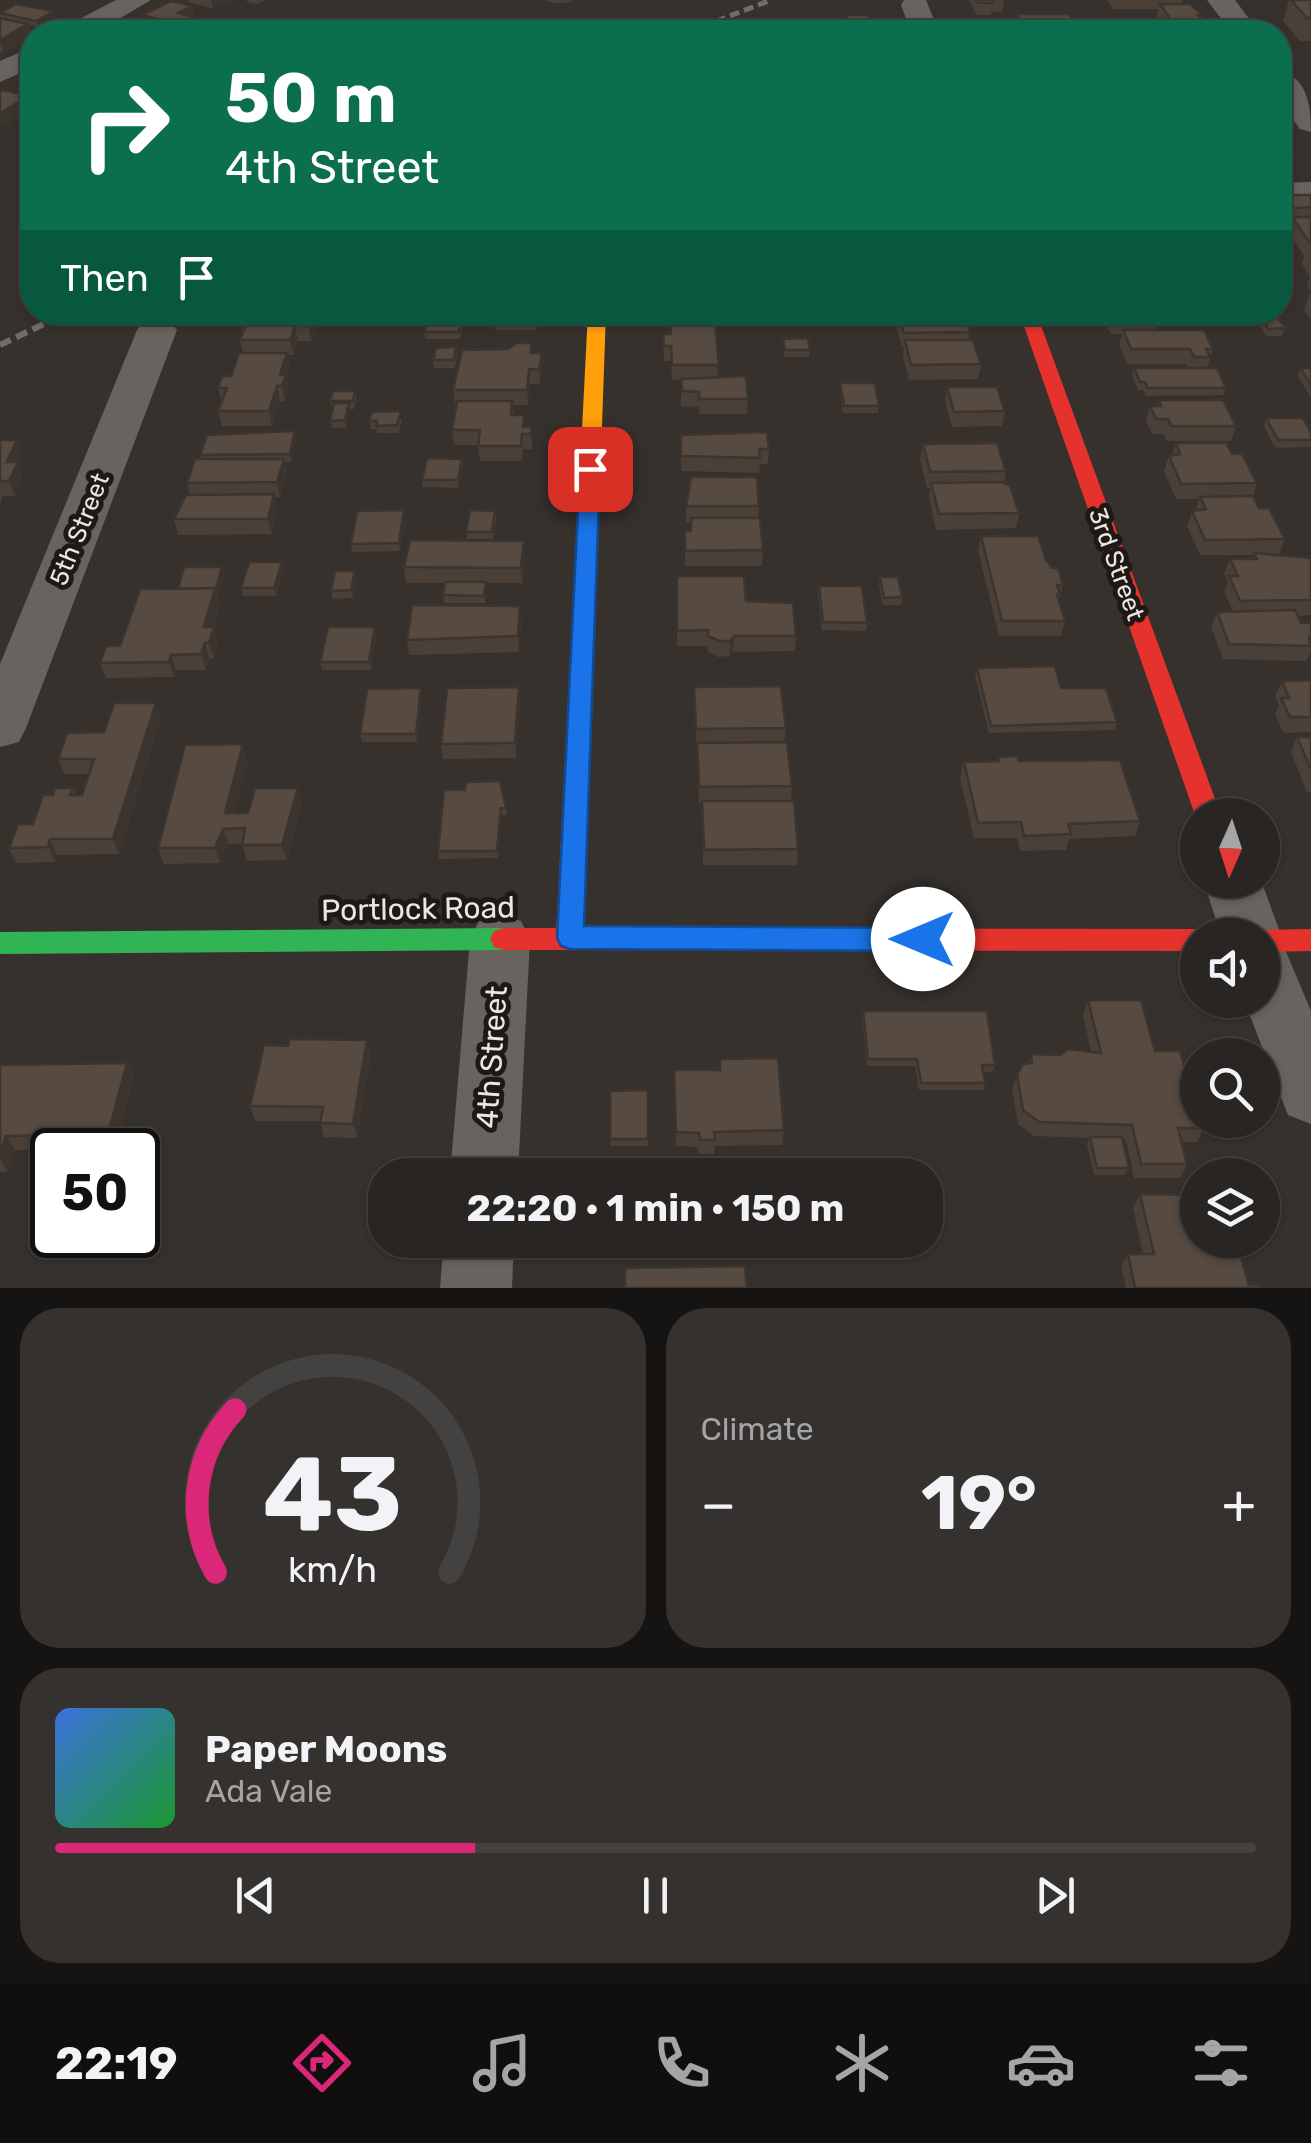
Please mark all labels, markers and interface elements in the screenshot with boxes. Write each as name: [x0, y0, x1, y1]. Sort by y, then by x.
text: 50 m: [225, 57, 397, 140]
icon: right: [60, 60, 190, 190]
text: 4th Street: [225, 141, 439, 194]
icon: arrive: [169, 250, 224, 305]
text: Then: [60, 255, 149, 301]
pin: [548, 427, 633, 512]
icon: arrive: [563, 442, 618, 497]
street label: 5th Street: [44, 469, 115, 589]
street label: 3rd Street: [1083, 504, 1150, 625]
north arrow: [1180, 798, 1280, 898]
map controls: [1180, 798, 1280, 1258]
position arrow: [871, 887, 975, 991]
street label: Portlock Road: [321, 889, 515, 929]
button: sound: [1180, 918, 1280, 1018]
street label: 4th Street: [469, 984, 515, 1129]
button: search: [1180, 1038, 1280, 1138]
speed limit sign: 50: [30, 1128, 160, 1258]
button: layers: [1180, 1158, 1280, 1258]
text: 22:20 · 1 min · 150 m: [467, 1185, 844, 1231]
text: Climate: [701, 1410, 814, 1448]
text: 43: [263, 1433, 403, 1556]
text: 19°: [921, 1459, 1037, 1548]
text: −: [701, 1472, 736, 1537]
text: +: [1222, 1472, 1256, 1537]
text: km/h: [288, 1549, 377, 1591]
text: Paper Moons: [205, 1726, 447, 1772]
text: Ada Vale: [205, 1772, 332, 1810]
icon: previous: [228, 1868, 283, 1923]
icon: pause: [628, 1868, 683, 1923]
icon: next: [1028, 1868, 1083, 1923]
icon: directions: [287, 2028, 357, 2098]
icon: music: [467, 2028, 537, 2098]
icon: phone: [647, 2028, 717, 2098]
icon: climate: [827, 2028, 897, 2098]
icon: car: [1006, 2028, 1076, 2098]
icon: filters: [1186, 2028, 1256, 2098]
text: 22:19: [55, 2037, 178, 2090]

